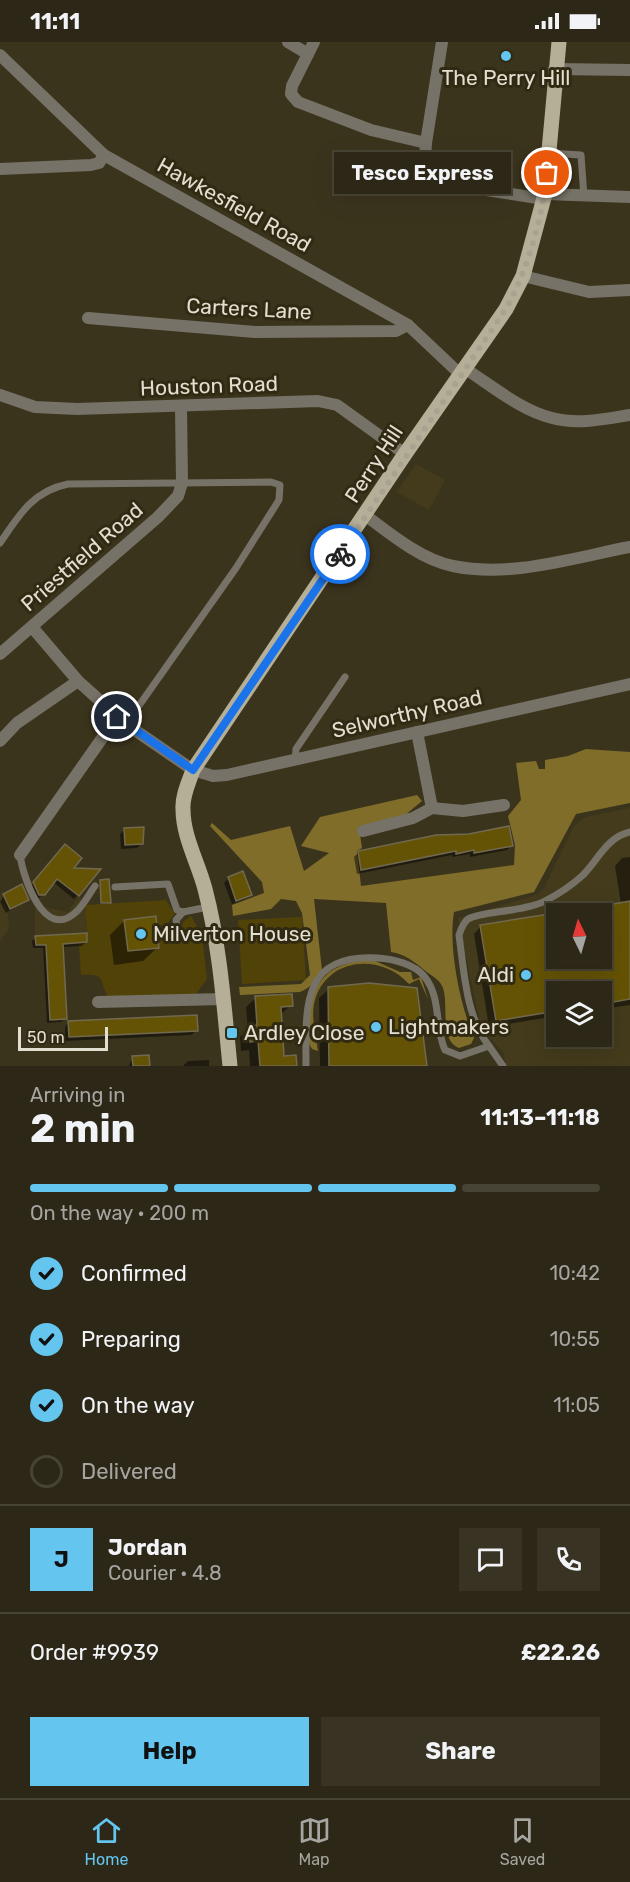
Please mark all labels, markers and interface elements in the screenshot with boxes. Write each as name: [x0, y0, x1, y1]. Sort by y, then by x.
text: 11:11: [30, 8, 80, 35]
marker: The Perry Hill: [499, 49, 513, 63]
place label: The Perry Hill: [442, 65, 570, 90]
pin: [521, 147, 572, 198]
street label: Hawkesfield Road: [153, 152, 316, 257]
callout: Tesco Express: [334, 152, 511, 194]
icon: bag: [530, 156, 563, 189]
text: Tesco Express: [351, 161, 494, 185]
street label: Carters Lane: [186, 293, 312, 324]
street label: Houston Road: [139, 371, 279, 400]
street label: Perry Hill: [339, 420, 408, 507]
street label: Priestfield Road: [16, 497, 148, 616]
courier: [310, 524, 370, 584]
icon: bike: [324, 538, 357, 571]
street label: Selworthy Road: [329, 684, 484, 743]
pin: [91, 691, 142, 742]
icon: home: [100, 700, 133, 733]
north arrow: [546, 903, 612, 969]
map controls: [546, 903, 612, 1047]
place label: Milverton House: [153, 921, 311, 946]
marker: Milverton House: [134, 927, 148, 941]
place label: Aldi: [477, 962, 514, 987]
marker: Aldi: [519, 968, 533, 982]
button: layers: [546, 981, 612, 1047]
place label: Lightmakers: [388, 1014, 509, 1039]
place label: Ardley Close: [244, 1020, 365, 1045]
marker: Lightmakers: [369, 1020, 383, 1034]
scale bar: [18, 1024, 108, 1052]
marker: Ardley Close: [225, 1026, 239, 1040]
text: 50 m: [27, 1028, 65, 1047]
text: Arriving in: [30, 1083, 125, 1107]
text: 11:13–11:18: [480, 1104, 600, 1131]
text: 2 min: [30, 1106, 136, 1152]
text: On the way · 200 m: [30, 1201, 209, 1225]
icon: check: [30, 1257, 63, 1290]
text: Confirmed: [81, 1260, 187, 1287]
text: 10:42: [549, 1261, 600, 1285]
icon: check: [30, 1323, 63, 1356]
text: Preparing: [81, 1326, 181, 1353]
text: 10:55: [550, 1327, 600, 1351]
icon: check: [30, 1389, 63, 1422]
text: On the way: [81, 1392, 195, 1419]
text: 11:05: [553, 1393, 600, 1417]
text: Delivered: [81, 1458, 177, 1485]
button: chat: [459, 1528, 522, 1591]
button: phone: [537, 1528, 600, 1591]
text: Jordan: [108, 1534, 187, 1561]
text: J: [54, 1546, 69, 1573]
text: Courier · 4.8: [108, 1561, 222, 1585]
text: Order #9939: [30, 1639, 159, 1666]
text: £22.26: [521, 1639, 600, 1666]
button: Help: [30, 1717, 309, 1786]
button: Share: [321, 1717, 600, 1786]
tab: Home: [85, 1814, 128, 1869]
tab: Map: [298, 1814, 331, 1869]
tab: Saved: [500, 1814, 545, 1869]

